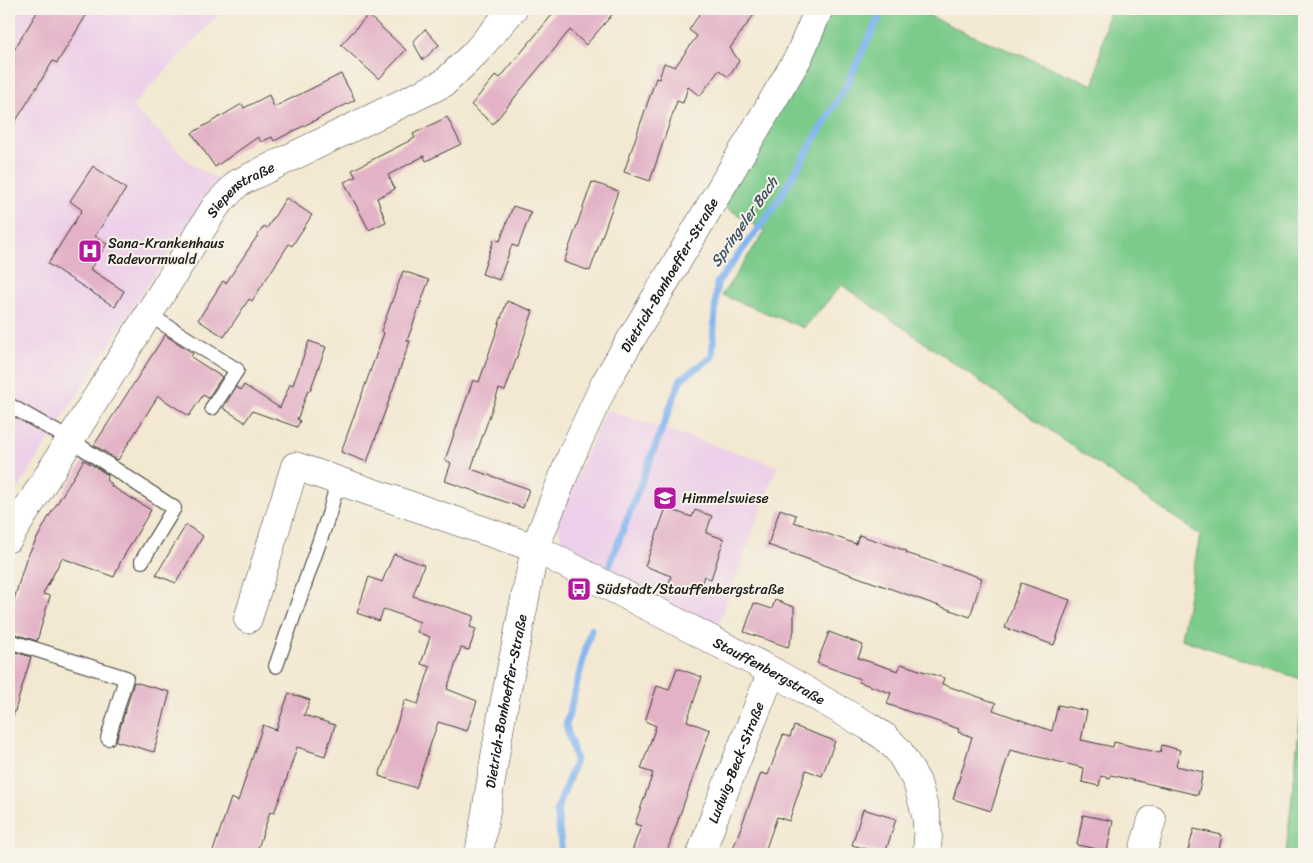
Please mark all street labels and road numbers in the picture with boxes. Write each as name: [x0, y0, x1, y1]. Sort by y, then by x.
street label: Siepenstraße: [199, 155, 279, 223]
street label: Dietrich-Bonhoeffer-Straße: [613, 192, 725, 357]
street label: Dietrich-Bonhoeffer-Straße: [477, 612, 534, 790]
street label: Stauffenbergstraße: [708, 630, 830, 712]
street label: Ludwig-Beck-Straße: [701, 698, 771, 827]

